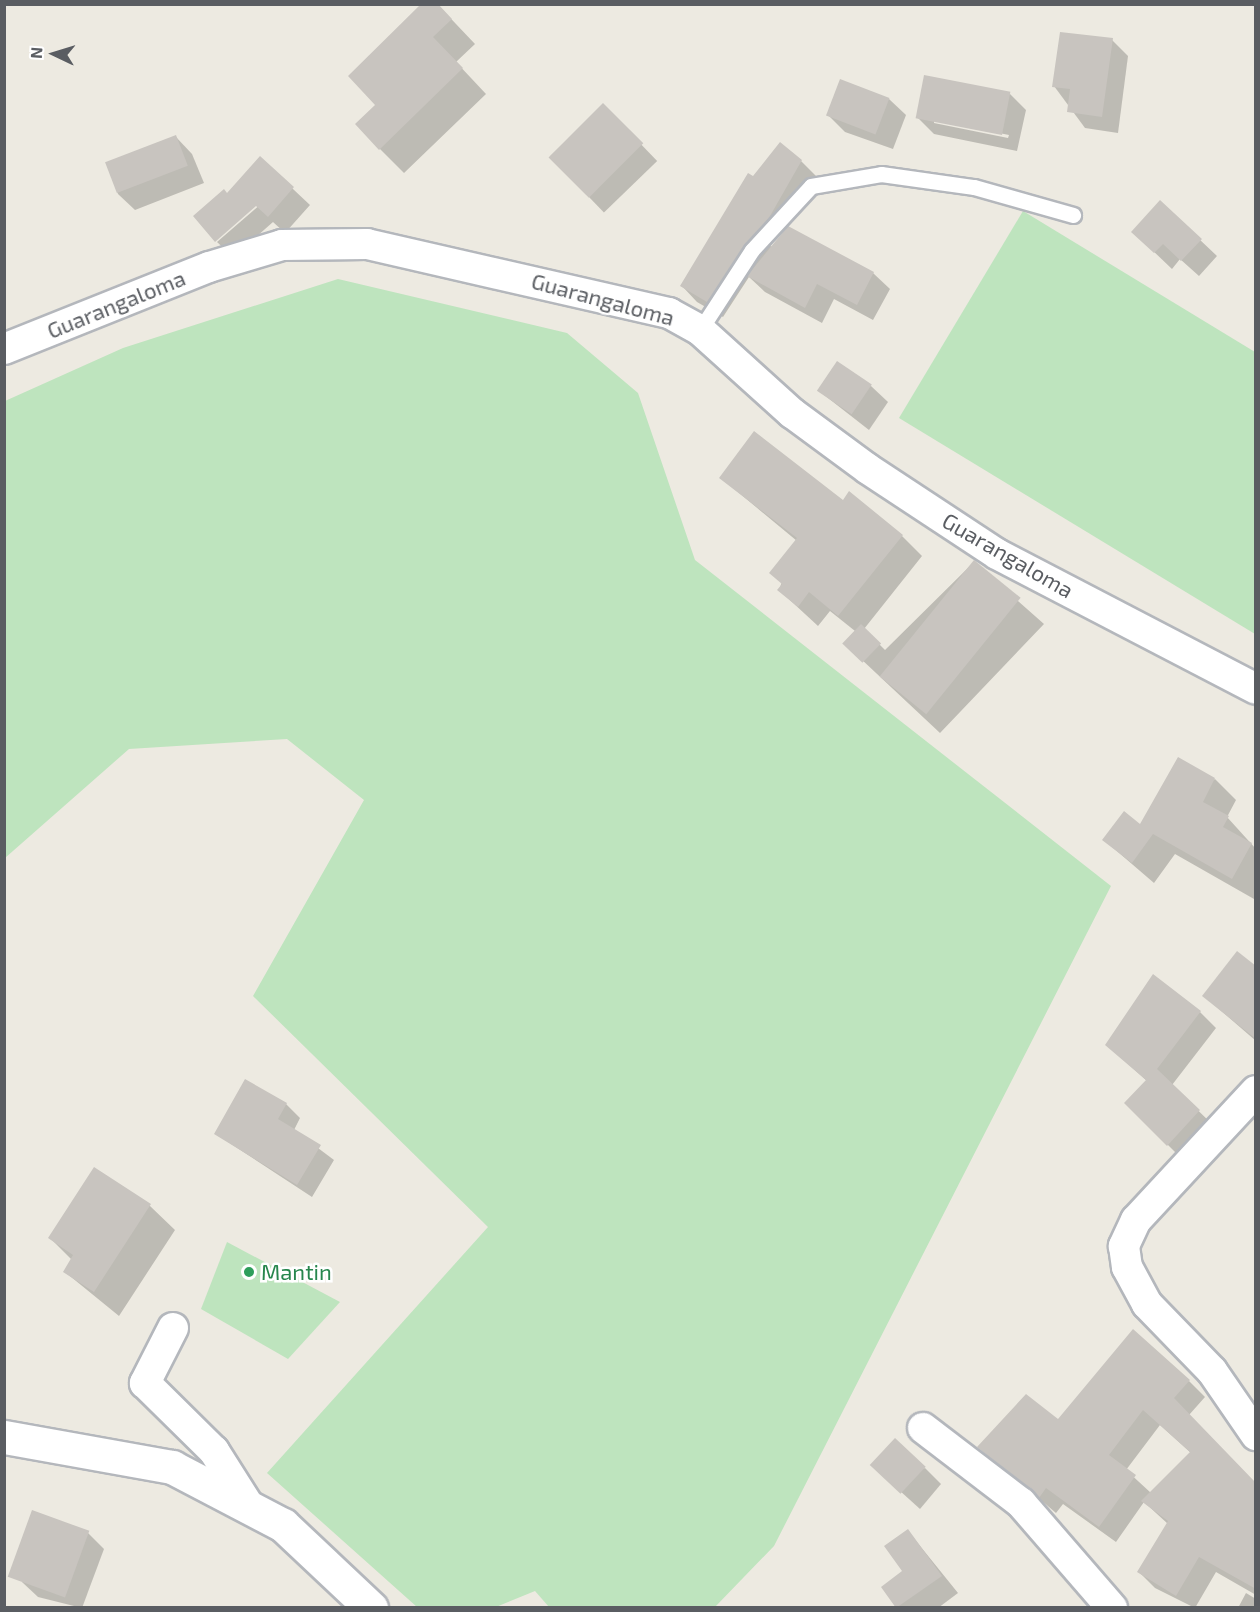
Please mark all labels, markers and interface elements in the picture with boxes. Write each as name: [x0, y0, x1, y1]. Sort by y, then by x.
north arrow: [24, 24, 84, 84]
text: N: [26, 46, 45, 59]
street label: Guarangaloma: [43, 264, 189, 344]
street label: Guarangaloma: [529, 267, 677, 331]
street label: Guarangaloma: [938, 507, 1078, 603]
place label: Mantin: [261, 1259, 332, 1285]
marker: Mantin: [242, 1265, 256, 1279]

